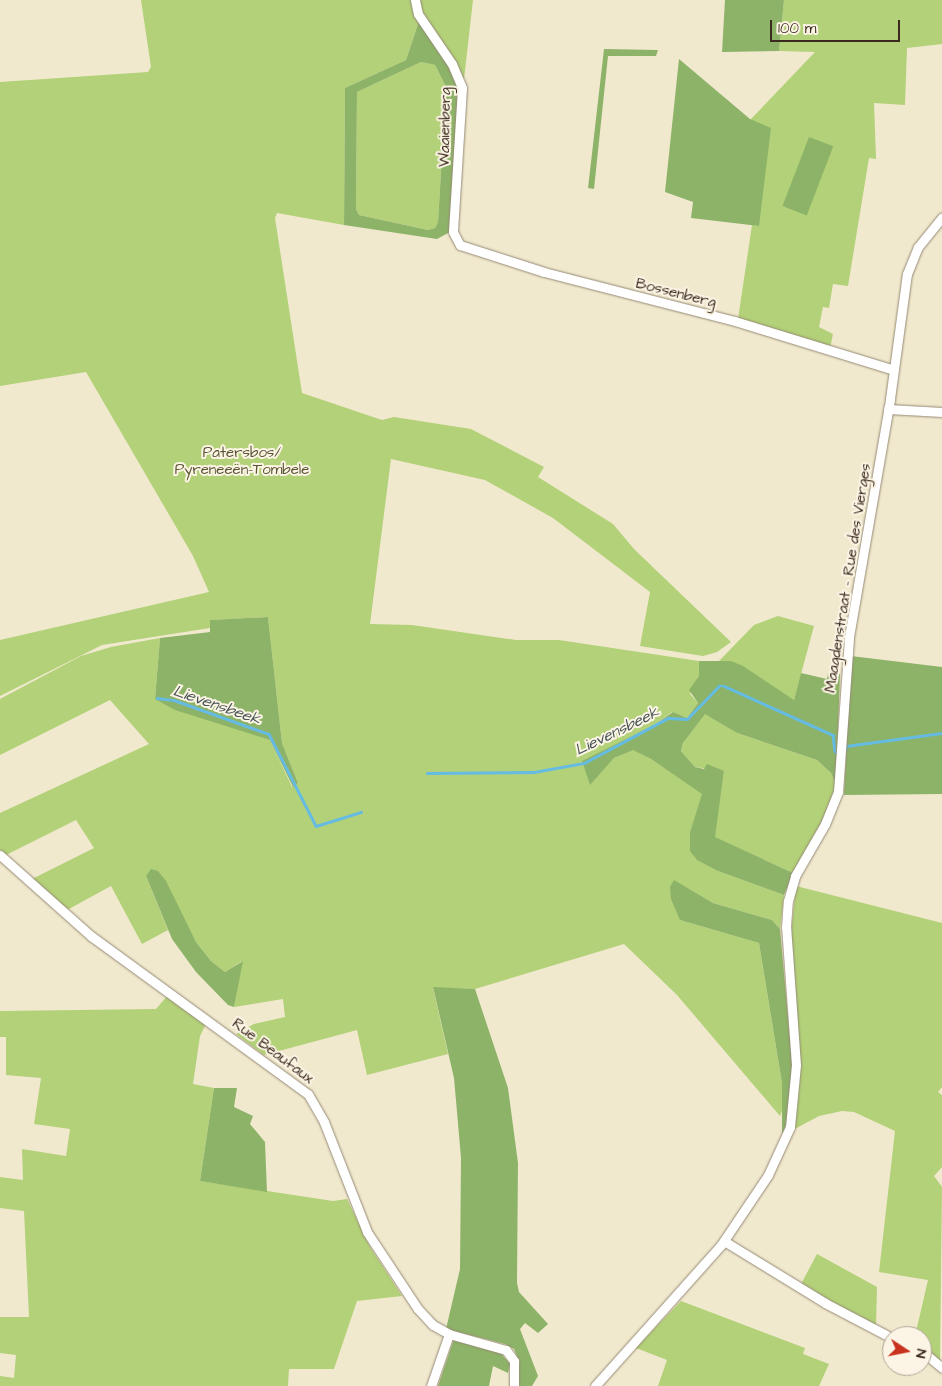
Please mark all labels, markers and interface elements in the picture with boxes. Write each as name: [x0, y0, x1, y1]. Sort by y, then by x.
scale bar: [772, 10, 902, 42]
text: 100 m: [778, 18, 817, 39]
street label: Waaienberg: [435, 87, 455, 167]
street label: Bossenberg: [634, 274, 718, 312]
park label: Patersbos/ Pyreneeën-Tombele: [175, 443, 309, 478]
street label: Maagdenstraat - Rue des Vierges: [821, 462, 875, 694]
water label: Lievensbeek: [171, 681, 263, 729]
water label: Lievensbeek: [572, 702, 662, 760]
street label: Rue Beaufaux: [229, 1014, 317, 1088]
north arrow: [882, 1326, 932, 1376]
text: N: [910, 1347, 931, 1360]

